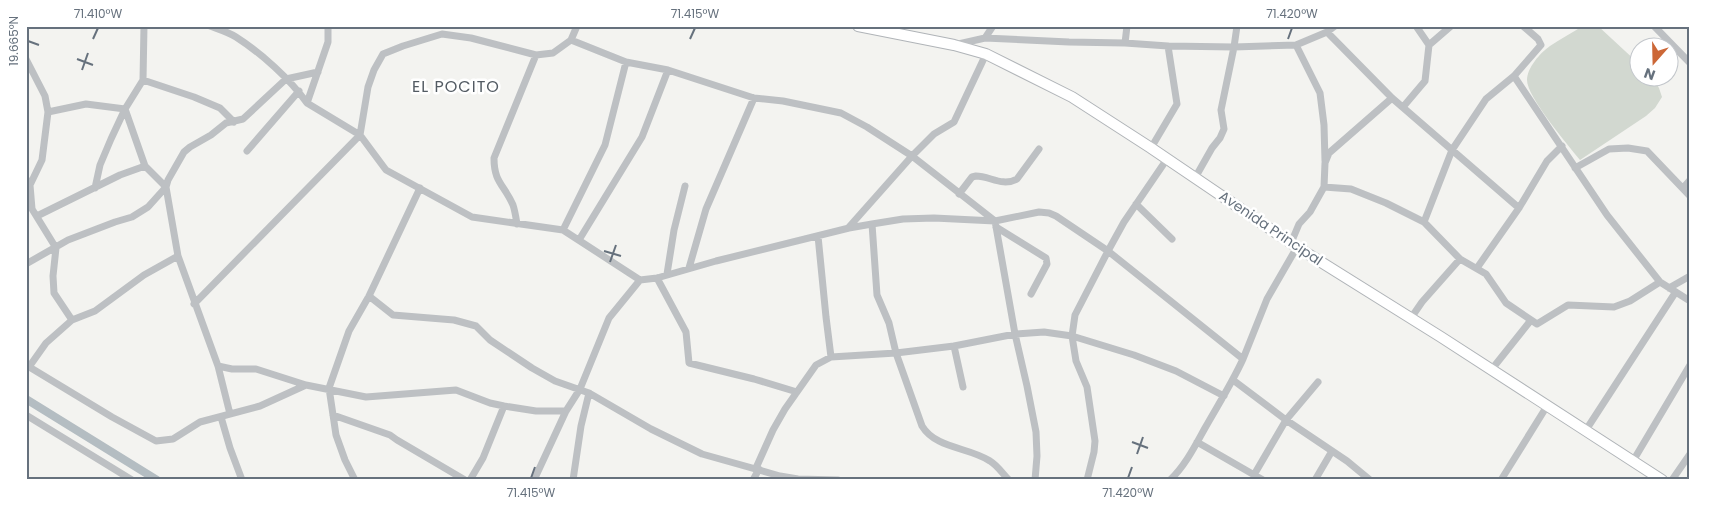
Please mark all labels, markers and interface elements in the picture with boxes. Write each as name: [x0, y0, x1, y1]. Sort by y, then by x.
text: 71.410°W: [74, 5, 123, 22]
text: 71.415°W: [671, 5, 720, 22]
text: 71.420°W: [1266, 5, 1318, 22]
text: 19.665°N: [5, 16, 22, 66]
north arrow: [1628, 38, 1678, 88]
text: N: [1641, 63, 1658, 85]
district label: EL POCITO: [412, 75, 500, 98]
street label: Avenida Principal: [1215, 186, 1327, 270]
text: 71.415°W: [507, 484, 556, 501]
text: 71.420°W: [1102, 484, 1154, 501]

